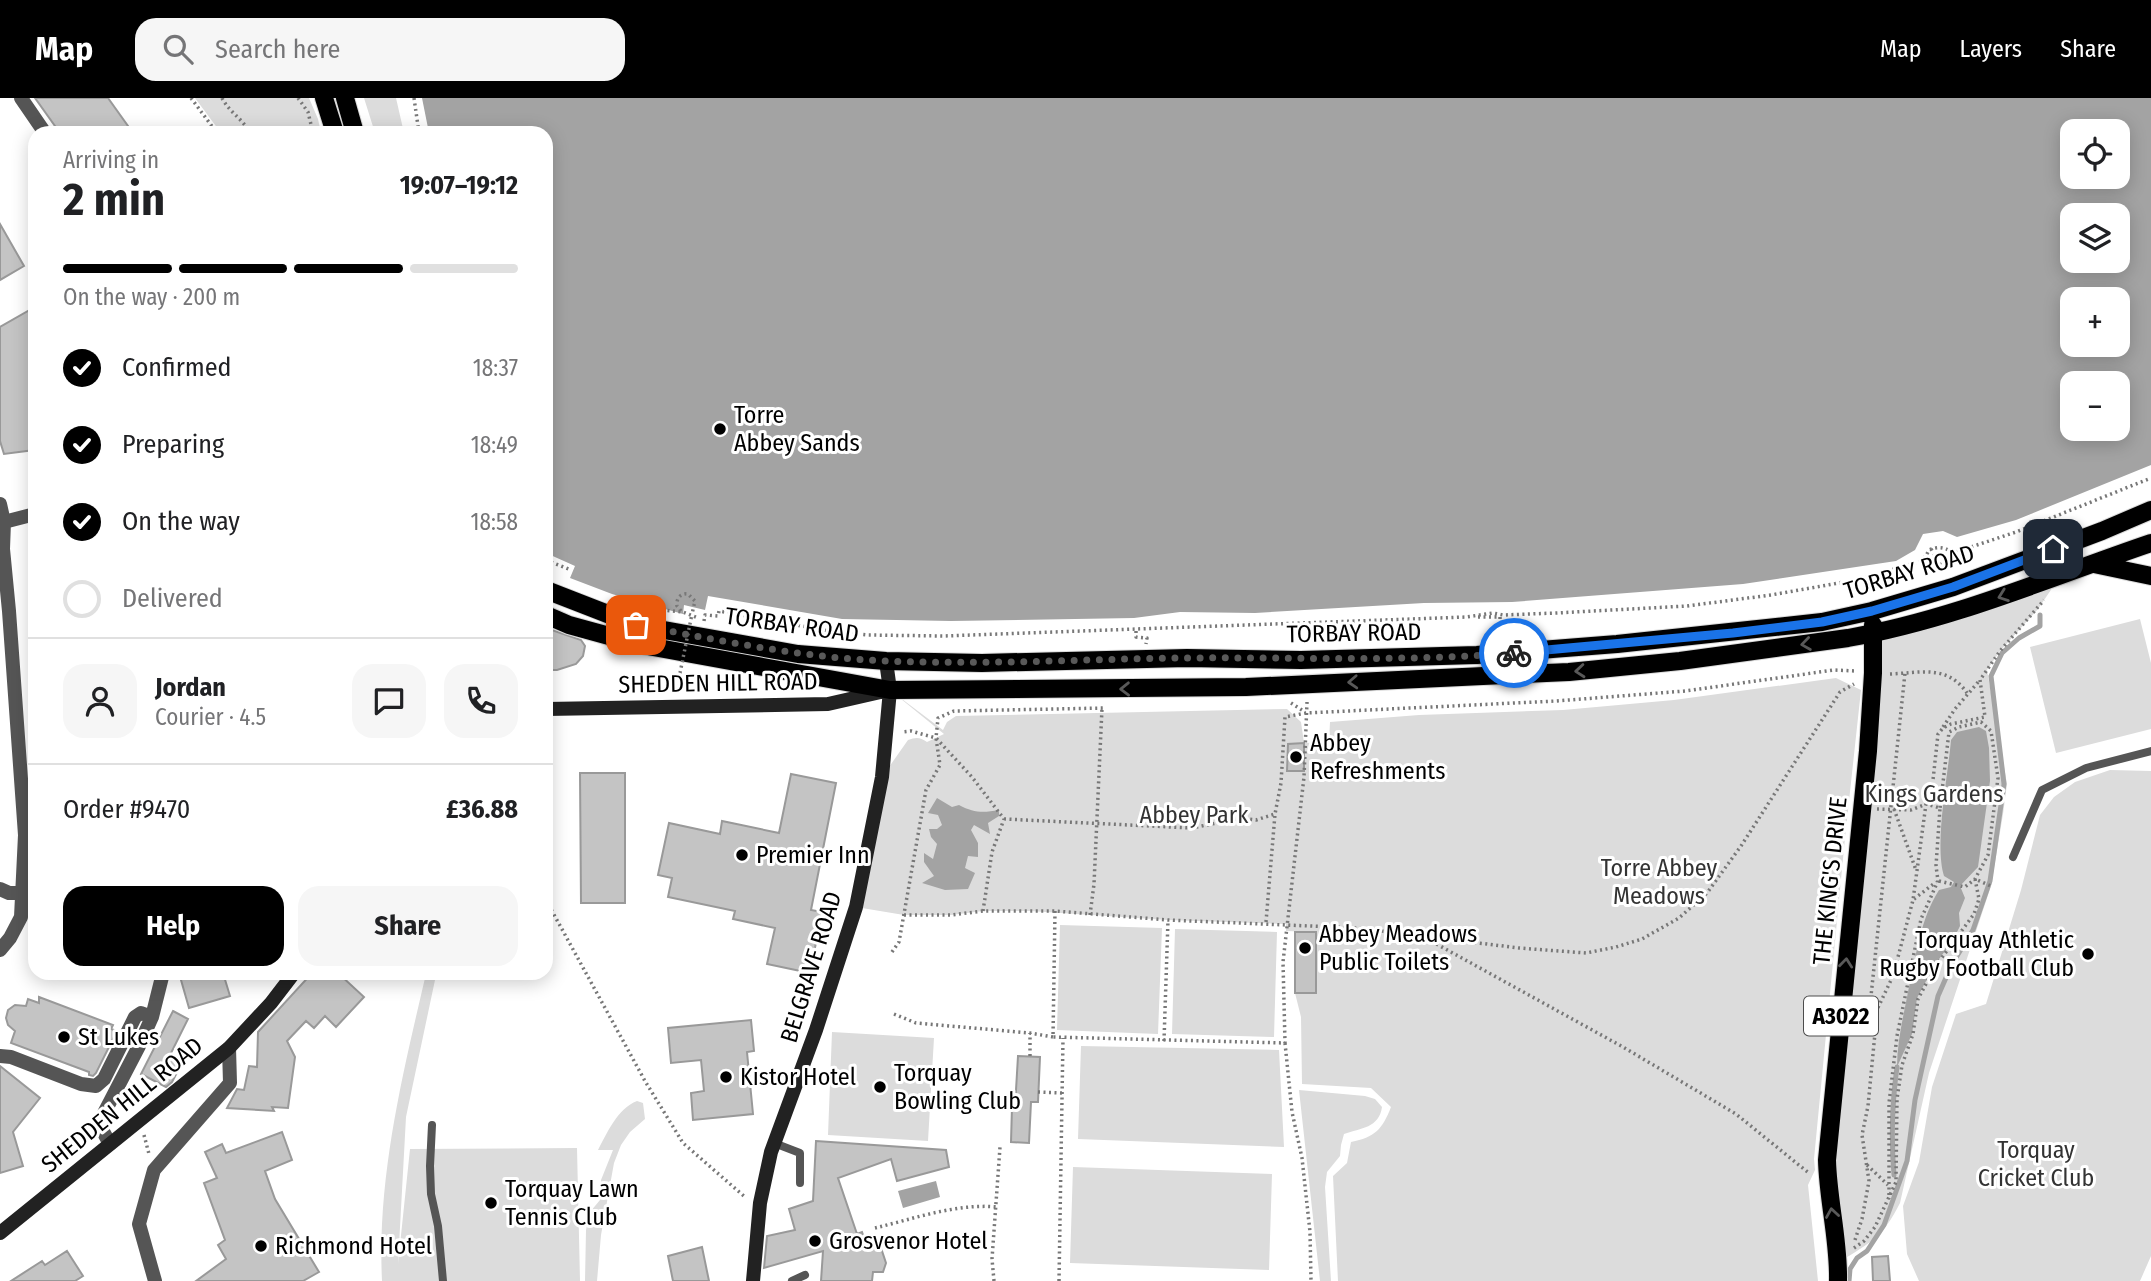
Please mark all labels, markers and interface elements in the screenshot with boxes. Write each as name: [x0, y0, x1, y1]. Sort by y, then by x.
search box: [135, 18, 625, 81]
text: Map: [35, 29, 93, 69]
icon: search: [159, 30, 197, 68]
text: Search here: [215, 34, 340, 65]
text: Map: [1880, 35, 1922, 63]
text: Layers: [1960, 35, 2022, 63]
text: Share: [2060, 35, 2116, 63]
map controls: [2060, 119, 2130, 441]
button: locate: [2060, 119, 2130, 189]
text: Arriving in: [63, 146, 159, 174]
text: 19:07–19:12: [400, 170, 518, 201]
text: 2 min: [63, 172, 165, 227]
button: layers: [2060, 203, 2130, 273]
text: On the way · 200 m: [63, 283, 240, 311]
button: +: [2060, 287, 2130, 357]
icon: check: [63, 349, 101, 387]
text: Confirmed: [122, 352, 232, 383]
text: 18:37: [473, 354, 518, 382]
button: −: [2060, 371, 2130, 441]
place label: Torre Abbey Sands: [734, 401, 860, 457]
marker: Torre Abbey Sands: [712, 421, 728, 437]
icon: check: [63, 426, 101, 464]
text: Preparing: [122, 429, 224, 460]
text: 18:49: [471, 431, 518, 459]
icon: check: [63, 503, 101, 541]
text: On the way: [122, 506, 240, 537]
text: 18:58: [471, 508, 518, 536]
pin: [2023, 519, 2083, 579]
icon: home: [2034, 530, 2072, 568]
street label: TORBAY ROAD: [1840, 539, 1978, 605]
text: Delivered: [122, 583, 223, 614]
one-way arrow: [1998, 588, 2010, 602]
pin: [606, 595, 666, 655]
street label: TORBAY ROAD: [723, 602, 861, 648]
icon: bag: [617, 606, 655, 644]
street label: TORBAY ROAD: [1286, 618, 1422, 648]
courier: [1479, 618, 1549, 688]
icon: bike: [1495, 634, 1533, 672]
one-way arrow: [1800, 636, 1812, 651]
one-way arrow: [1574, 663, 1586, 678]
button: person: [63, 664, 137, 738]
button: chat: [352, 664, 426, 738]
button: phone: [444, 664, 518, 738]
street label: SHEDDEN HILL ROAD: [618, 667, 818, 699]
text: Jordan: [155, 672, 226, 703]
one-way arrow: [1347, 675, 1358, 690]
one-way arrow: [1120, 681, 1130, 697]
text: Courier · 4.5: [155, 703, 266, 731]
place label: Abbey Refreshments: [1310, 729, 1445, 785]
marker: Abbey Refreshments: [1288, 749, 1304, 765]
park label: Kings Gardens: [1864, 780, 2004, 808]
text: Order #9470: [63, 794, 190, 825]
text: £36.88: [446, 794, 518, 825]
street label: THE KING'S DRIVE: [1807, 796, 1853, 966]
park label: Abbey Park: [1140, 801, 1249, 829]
place label: Premier Inn: [756, 841, 870, 869]
marker: Premier Inn: [734, 847, 750, 863]
park label: Torre Abbey Meadows: [1601, 854, 1718, 910]
button: Help: [63, 886, 284, 966]
button: Share: [298, 886, 518, 966]
street label: BELGRAVE ROAD: [775, 888, 847, 1046]
place label: Abbey Meadows Public Toilets: [1319, 920, 1477, 976]
place label: Torquay Athletic Rugby Football Club: [1879, 926, 2074, 982]
marker: Abbey Meadows Public Toilets: [1297, 940, 1313, 956]
marker: Torquay Athletic Rugby Football Club: [2080, 946, 2096, 962]
one-way arrow: [1838, 957, 1853, 968]
road number: A3022: [1804, 996, 1878, 1035]
place label: St Lukes: [78, 1023, 159, 1051]
marker: St Lukes: [56, 1029, 72, 1045]
street label: SHEDDEN HILL ROAD: [36, 1031, 208, 1179]
place label: Torquay Bowling Club: [894, 1059, 1021, 1115]
place label: Kistor Hotel: [740, 1063, 856, 1091]
marker: Kistor Hotel: [718, 1069, 734, 1085]
marker: Torquay Bowling Club: [872, 1079, 888, 1095]
park label: Torquay Cricket Club: [1978, 1136, 2094, 1192]
place label: Torquay Lawn Tennis Club: [505, 1175, 639, 1231]
marker: Torquay Lawn Tennis Club: [483, 1195, 499, 1211]
one-way arrow: [1825, 1207, 1840, 1219]
place label: Grosvenor Hotel: [829, 1227, 988, 1255]
place label: Richmond Hotel: [275, 1232, 432, 1260]
marker: Grosvenor Hotel: [807, 1233, 823, 1249]
marker: Richmond Hotel: [253, 1238, 269, 1254]

